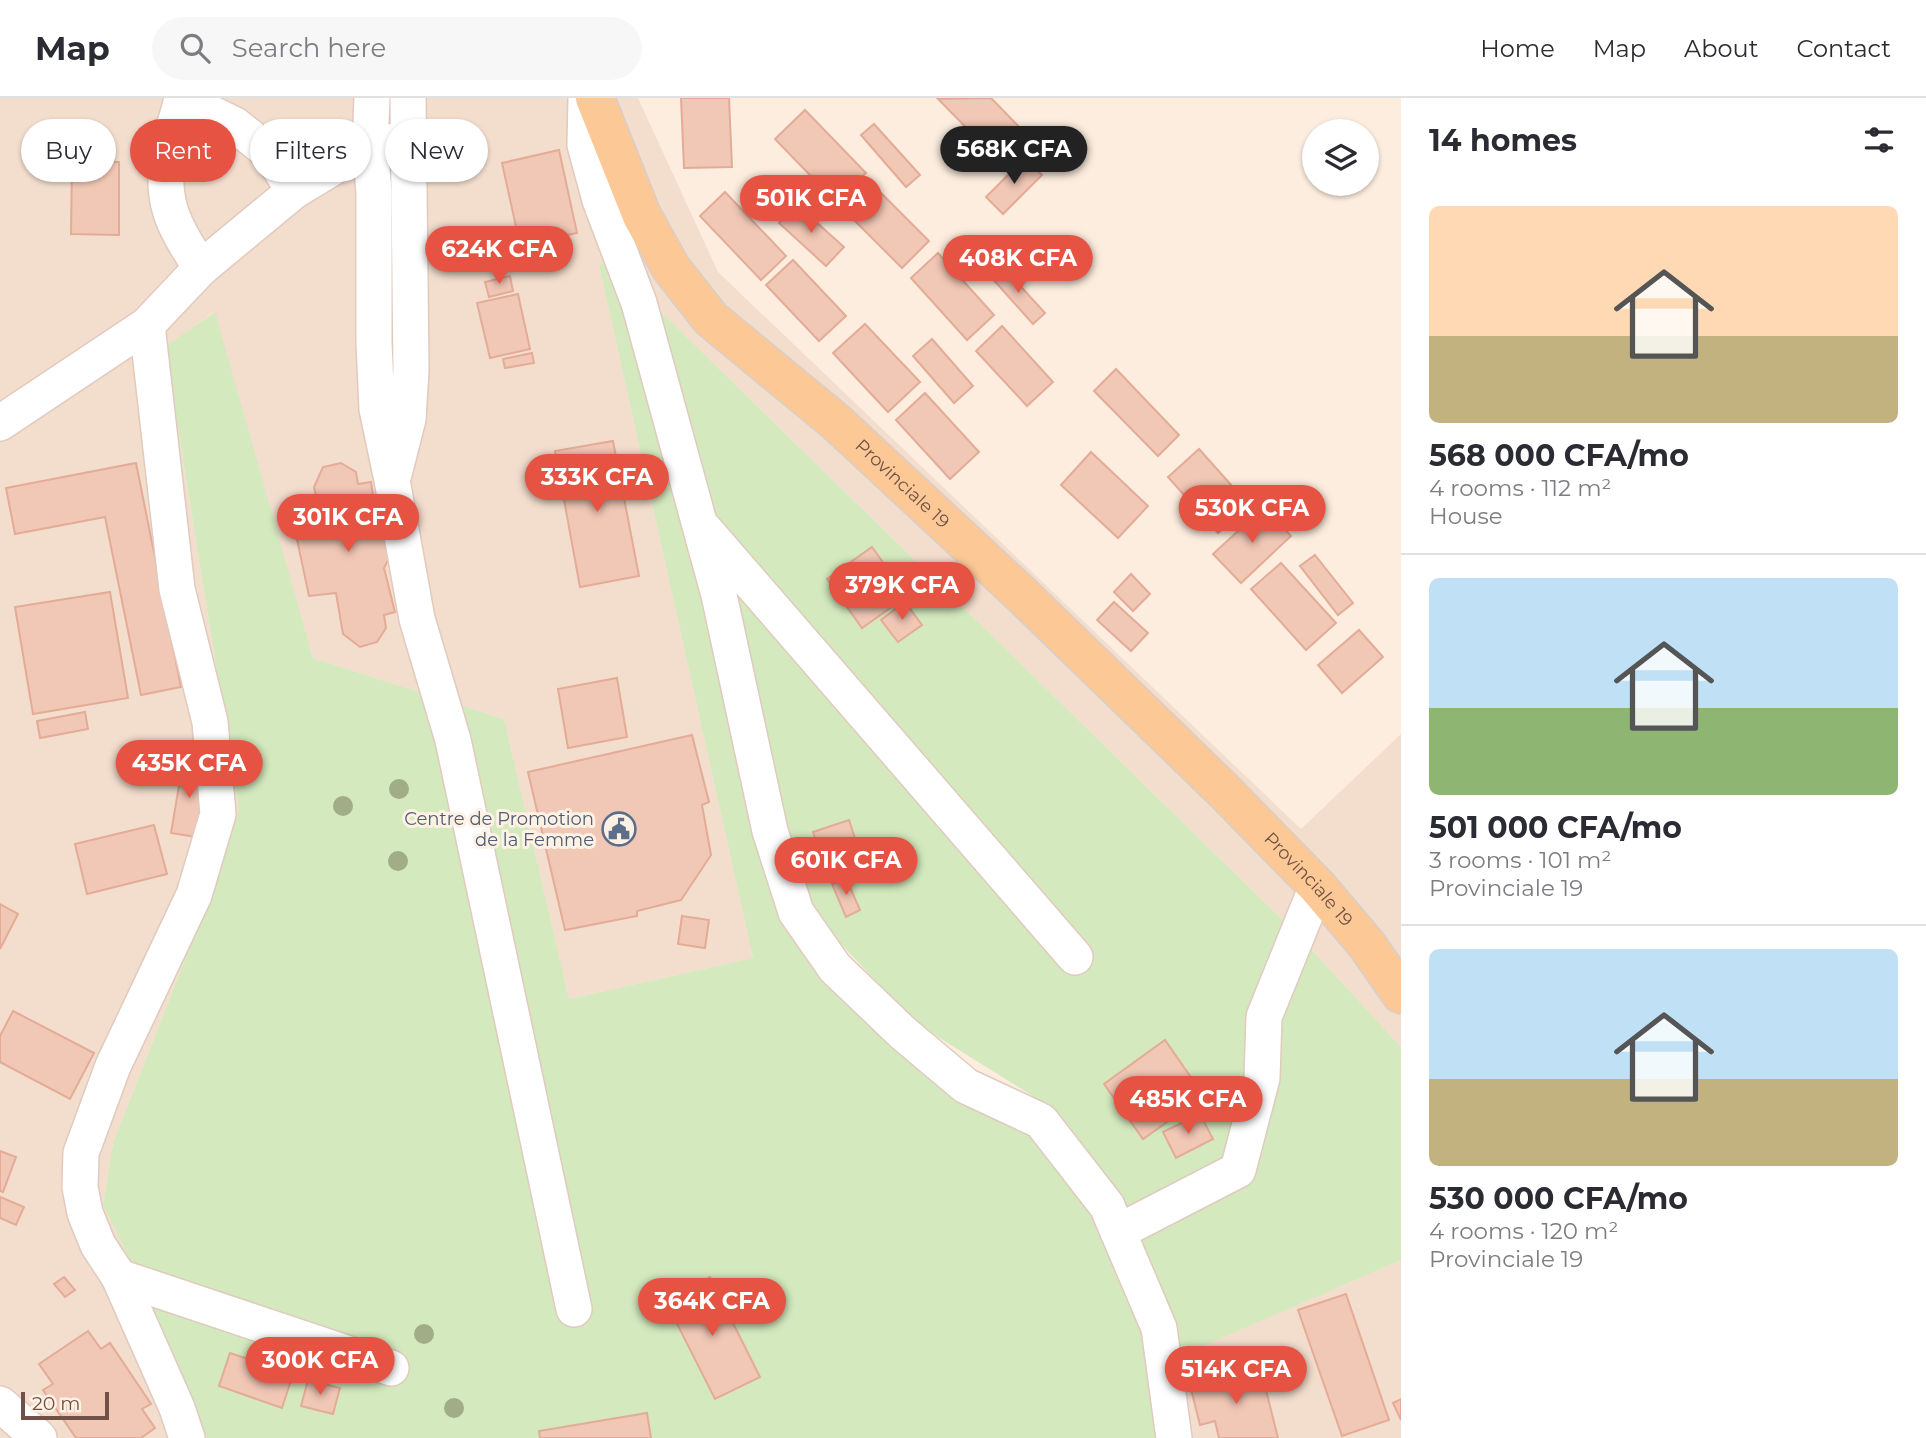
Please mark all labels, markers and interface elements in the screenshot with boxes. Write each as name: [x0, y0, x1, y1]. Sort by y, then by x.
search box: [152, 17, 642, 80]
text: Map: [35, 28, 110, 68]
icon: search: [176, 29, 214, 67]
text: Search here: [232, 32, 386, 64]
text: Home: [1480, 34, 1555, 63]
text: Map: [1593, 34, 1646, 63]
text: About: [1684, 34, 1758, 63]
text: Contact: [1796, 34, 1891, 63]
chip: Buy: [21, 119, 116, 182]
chip: Rent: [130, 119, 236, 182]
chip: Filters: [250, 119, 371, 182]
chip: New: [385, 119, 488, 182]
map controls: [1302, 119, 1379, 196]
button: layers: [1302, 119, 1379, 196]
icon: filters: [1860, 121, 1898, 159]
text: 14 homes: [1429, 122, 1577, 159]
pin: 568K CFA: [942, 126, 1086, 186]
text: 568K CFA: [956, 135, 1072, 163]
pin: 501K CFA: [739, 176, 883, 235]
text: 501K CFA: [756, 184, 866, 212]
pin: 624K CFA: [427, 226, 571, 286]
text: 624K CFA: [441, 235, 557, 263]
pin: 408K CFA: [946, 236, 1090, 295]
text: 408K CFA: [959, 244, 1077, 272]
icon: home: [1601, 251, 1727, 377]
street label: Provinciale 19: [851, 435, 954, 533]
text: 568 000 CFA/mo: [1429, 437, 1689, 474]
pin: 333K CFA: [525, 454, 669, 514]
text: 333K CFA: [541, 463, 653, 491]
text: 4 rooms · 112 m²: [1429, 474, 1611, 502]
pin: 530K CFA: [1180, 486, 1324, 545]
pin: 301K CFA: [276, 494, 420, 554]
text: 530K CFA: [1195, 494, 1309, 522]
text: House: [1429, 502, 1503, 530]
text: 301K CFA: [293, 503, 403, 531]
pin: 379K CFA: [830, 562, 974, 622]
text: 379K CFA: [845, 571, 959, 599]
icon: home: [1601, 623, 1727, 749]
pin: 435K CFA: [117, 740, 261, 800]
text: 435K CFA: [132, 749, 246, 777]
place label: Centre de Promotion de la Femme: [404, 808, 594, 851]
text: 501 000 CFA/mo: [1429, 809, 1682, 846]
public building icon: Centre de Promotion de la Femme: [600, 810, 638, 848]
street label: Provinciale 19: [1259, 827, 1357, 931]
pin: 601K CFA: [774, 838, 918, 897]
text: 601K CFA: [790, 846, 902, 874]
text: 3 rooms · 101 m²: [1429, 846, 1611, 874]
text: Provinciale 19: [1429, 874, 1583, 902]
icon: home: [1601, 994, 1727, 1120]
pin: 485K CFA: [1116, 1076, 1260, 1136]
text: 485K CFA: [1130, 1085, 1246, 1113]
text: 530 000 CFA/mo: [1429, 1180, 1688, 1217]
text: 4 rooms · 120 m²: [1429, 1217, 1618, 1245]
text: Provinciale 19: [1429, 1245, 1583, 1273]
pin: 364K CFA: [640, 1278, 784, 1338]
text: 364K CFA: [654, 1287, 770, 1315]
pin: 300K CFA: [248, 1338, 392, 1397]
text: 300K CFA: [262, 1346, 378, 1374]
pin: 514K CFA: [1164, 1346, 1308, 1406]
text: 514K CFA: [1181, 1355, 1291, 1383]
scale bar: [21, 1389, 108, 1421]
text: 20 m: [32, 1392, 80, 1415]

